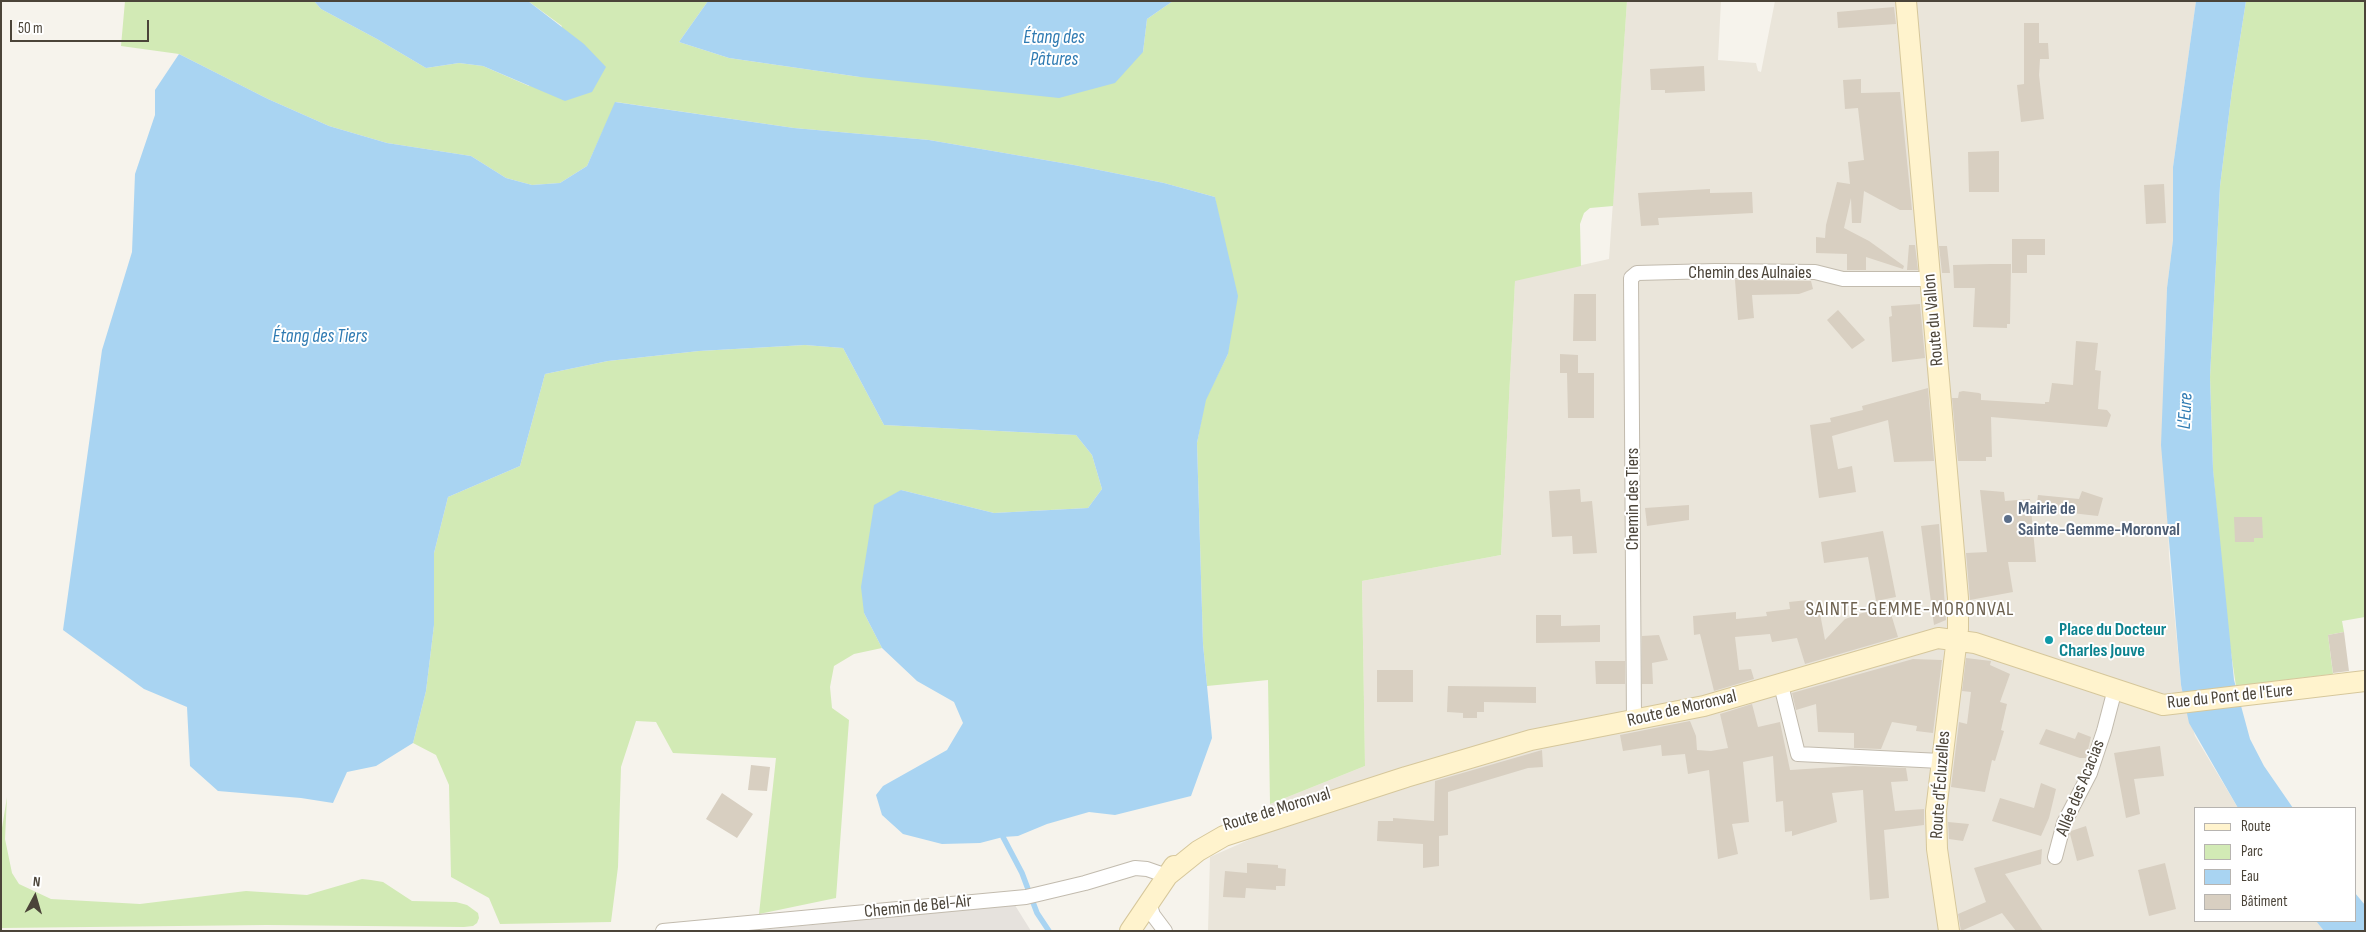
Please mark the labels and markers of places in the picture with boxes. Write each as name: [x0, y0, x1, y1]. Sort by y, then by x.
place label: Mairie de Sainte-Gemme-Moronval: [2018, 498, 2180, 540]
marker: Mairie de Sainte-Gemme-Moronval: [2002, 513, 2014, 525]
place label: Place du Docteur Charles Jouve: [2059, 619, 2166, 662]
marker: Place du Docteur Charles Jouve: [2043, 634, 2055, 646]

